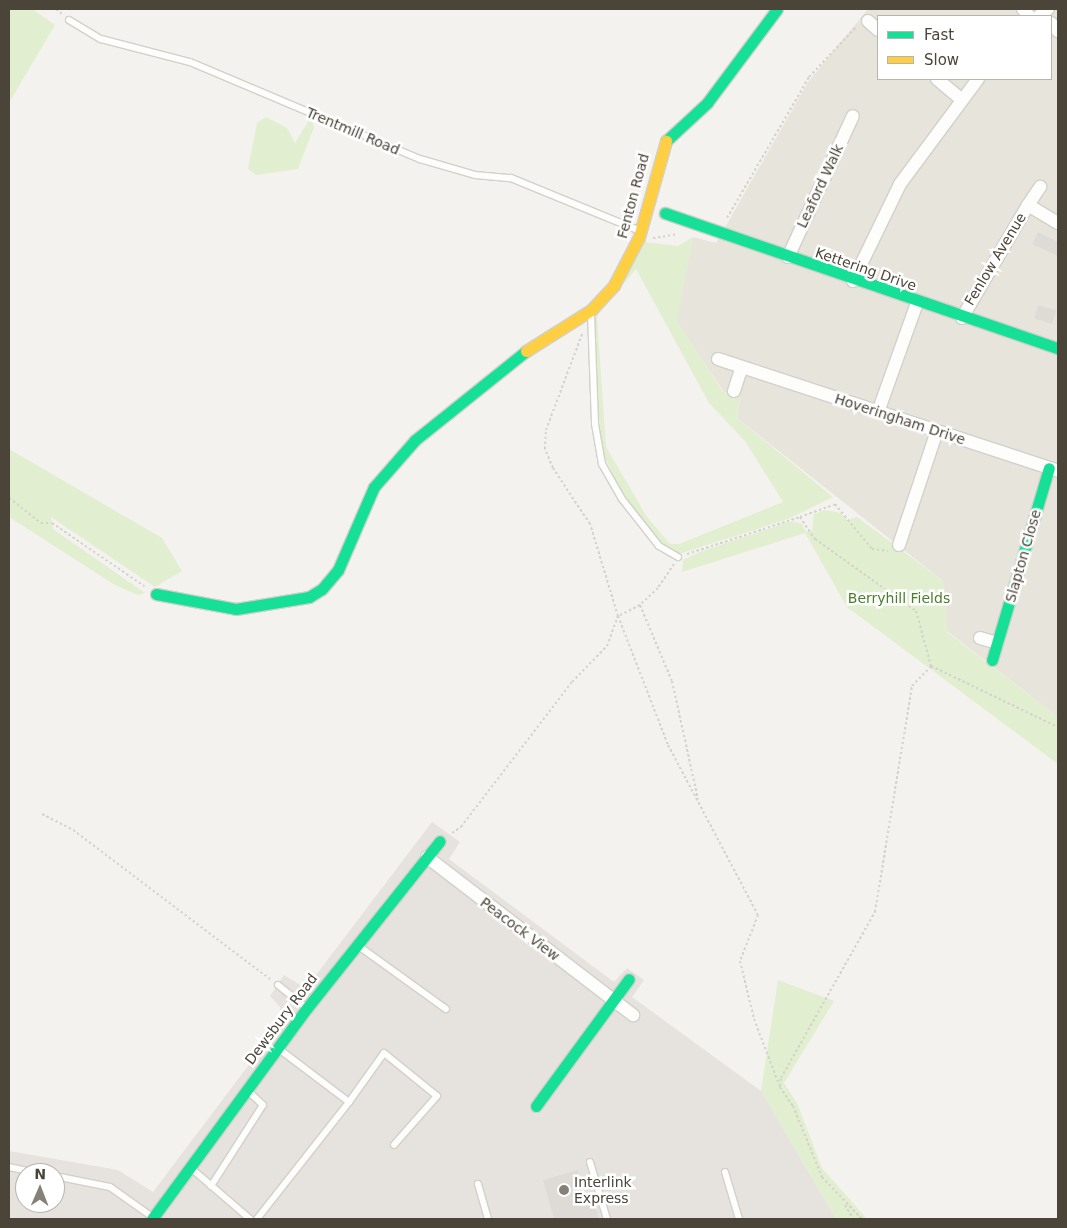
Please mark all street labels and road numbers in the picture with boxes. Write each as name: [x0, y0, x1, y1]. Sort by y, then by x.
street label: Trentmill Road: [304, 104, 402, 158]
street label: Leaford Walk: [793, 141, 847, 231]
street label: Fenton Road: [614, 152, 652, 240]
street label: Fenlow Avenue: [961, 210, 1029, 308]
street label: Kettering Drive: [813, 244, 919, 294]
street label: Hoveringham Drive: [833, 390, 967, 448]
street label: Slapton Close: [1002, 508, 1044, 604]
street label: Peacock View: [477, 894, 563, 964]
street label: Dewsbury Road: [241, 970, 321, 1068]

